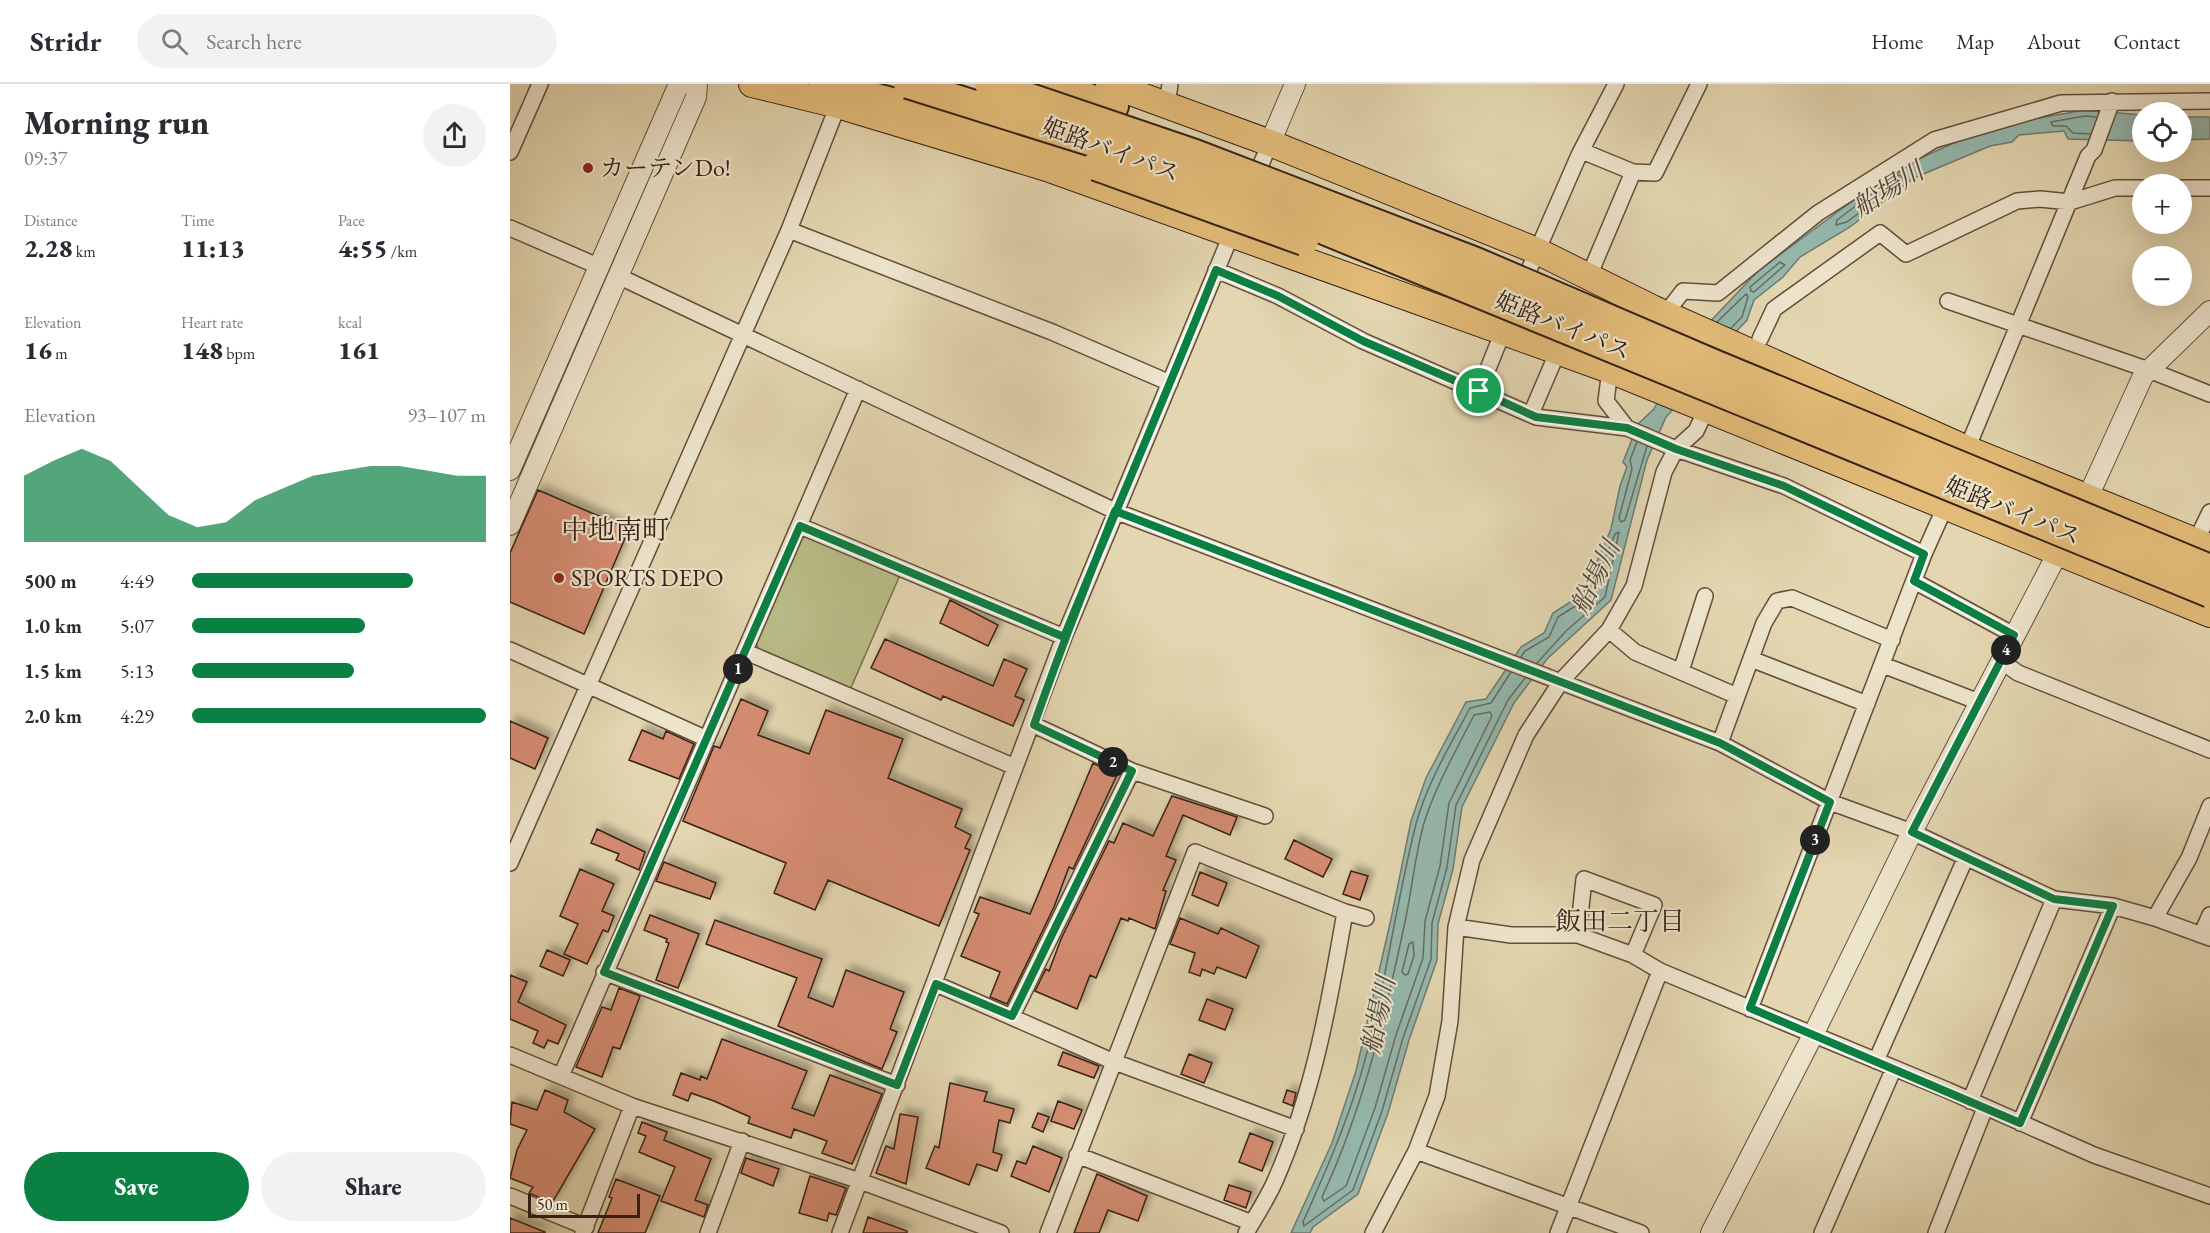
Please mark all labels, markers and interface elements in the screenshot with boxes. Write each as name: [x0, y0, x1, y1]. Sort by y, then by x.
search box: [137, 14, 557, 68]
text: Stridr: [30, 23, 101, 59]
icon: search: [158, 25, 191, 58]
text: Search here: [206, 27, 302, 56]
text: Home: [1871, 28, 1923, 55]
text: Map: [1956, 28, 1994, 55]
text: About: [2027, 28, 2080, 55]
text: Contact: [2113, 28, 2180, 55]
text: Morning run: [24, 101, 209, 144]
map controls: [2132, 102, 2192, 306]
button: locate: [2132, 102, 2192, 162]
button: share: [423, 104, 486, 167]
street label: 姫路バイパス: [1038, 110, 1184, 189]
text: 09:37: [24, 145, 67, 171]
place label: カーテンDo!: [600, 152, 731, 183]
water label: 船場川: [1846, 152, 1933, 224]
marker: カーテンDo!: [581, 161, 595, 175]
button: +: [2132, 174, 2192, 234]
text: Distance: [24, 210, 77, 231]
text: Time: [181, 210, 214, 231]
text: Pace: [338, 210, 365, 231]
text: 2.28: [24, 231, 73, 265]
text: 11:13: [181, 231, 245, 265]
text: 4:55: [338, 231, 388, 265]
text: km: [73, 241, 96, 262]
text: /km: [388, 241, 417, 262]
button: −: [2132, 246, 2192, 306]
street label: 姫路バイパス: [1491, 284, 1636, 367]
text: Elevation: [24, 312, 82, 333]
text: Heart rate: [181, 312, 243, 333]
text: kcal: [338, 312, 362, 333]
text: 16: [24, 333, 52, 367]
text: 148: [181, 333, 223, 367]
text: 161: [338, 333, 380, 367]
text: m: [52, 343, 68, 364]
text: bpm: [223, 343, 255, 364]
pin: [1453, 365, 1504, 416]
icon: arrive: [1462, 374, 1495, 407]
text: Elevation: [24, 402, 96, 428]
text: 93–107 m: [407, 402, 486, 428]
street label: 姫路バイパス: [1941, 469, 2086, 552]
district label: 中地南町: [561, 512, 669, 547]
water label: 船場川: [1563, 532, 1629, 620]
place label: SPORTS DEPO: [571, 562, 724, 593]
text: 500 m: [24, 568, 77, 594]
text: 4:49: [120, 568, 154, 594]
marker: SPORTS DEPO: [552, 571, 566, 585]
text: 1.0 km: [24, 613, 82, 639]
text: 5:07: [120, 613, 154, 639]
pin: 4: [1991, 635, 2021, 665]
text: 4: [2002, 639, 2010, 660]
pin: 1: [723, 654, 753, 684]
text: 1.5 km: [24, 658, 82, 684]
text: 5:13: [120, 658, 154, 684]
text: 1: [734, 658, 742, 679]
text: 2.0 km: [24, 703, 82, 729]
text: 4:29: [120, 703, 154, 729]
pin: 2: [1098, 747, 1128, 777]
text: 2: [1109, 751, 1117, 772]
pin: 3: [1800, 825, 1830, 855]
text: 3: [1811, 829, 1819, 850]
district label: 飯田二丁目: [1555, 904, 1685, 938]
water label: 船場川: [1353, 970, 1403, 1057]
button: Save: [24, 1152, 249, 1221]
button: Share: [261, 1152, 486, 1221]
scale bar: [528, 1191, 640, 1218]
text: 50 m: [537, 1194, 568, 1215]

